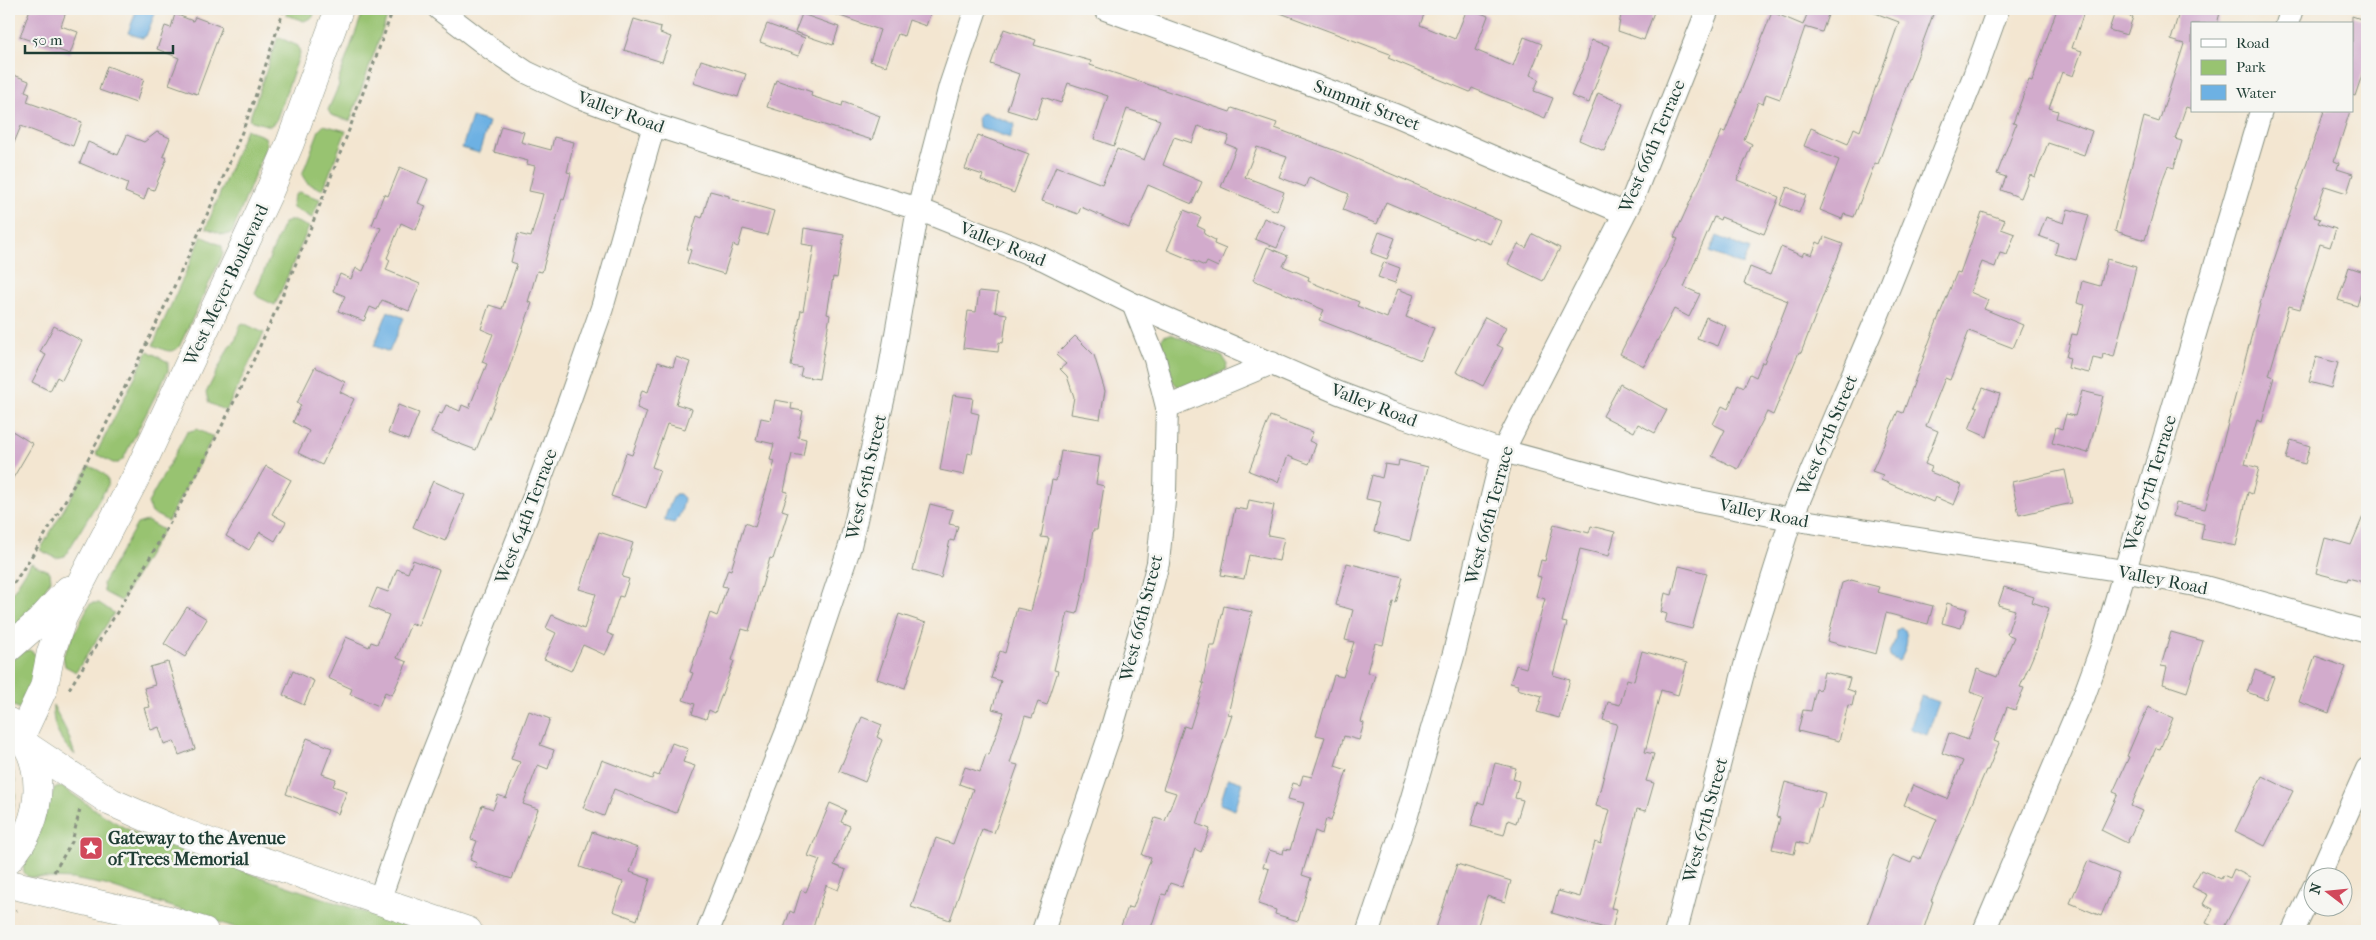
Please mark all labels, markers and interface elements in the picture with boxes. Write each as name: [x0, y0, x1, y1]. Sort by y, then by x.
scale bar: [25, 22, 172, 54]
legend: [2191, 22, 2354, 112]
text: 50 m: [32, 31, 63, 49]
text: Road: [2236, 34, 2270, 52]
text: Park: [2236, 58, 2266, 76]
street label: Summit Street: [1311, 76, 1424, 136]
street label: West 66th Terrace: [1615, 77, 1690, 217]
text: Water: [2235, 84, 2276, 102]
street label: Valley Road: [574, 87, 667, 138]
street label: West Meyer Boulevard: [179, 201, 273, 370]
street label: Valley Road: [956, 217, 1049, 271]
street label: West 67th Street: [1792, 371, 1862, 499]
street label: Valley Road: [1327, 379, 1420, 432]
street label: West 65th Street: [842, 412, 891, 543]
street label: West 67th Terrace: [2120, 413, 2181, 555]
street label: West 66th Terrace: [1461, 444, 1518, 587]
street label: West 64th Terrace: [491, 446, 562, 588]
street label: Valley Road: [1716, 494, 1811, 533]
street label: West 66th Street: [1115, 552, 1168, 685]
street label: Valley Road: [2115, 561, 2210, 600]
street label: West 67th Street: [1678, 755, 1732, 886]
place label: Gateway to the Avenue of Trees Memorial: [108, 828, 286, 870]
place icon: Gateway to the Avenue of Trees Memorial: [78, 835, 104, 861]
north arrow: [2304, 868, 2354, 918]
text: N: [2306, 881, 2326, 896]

